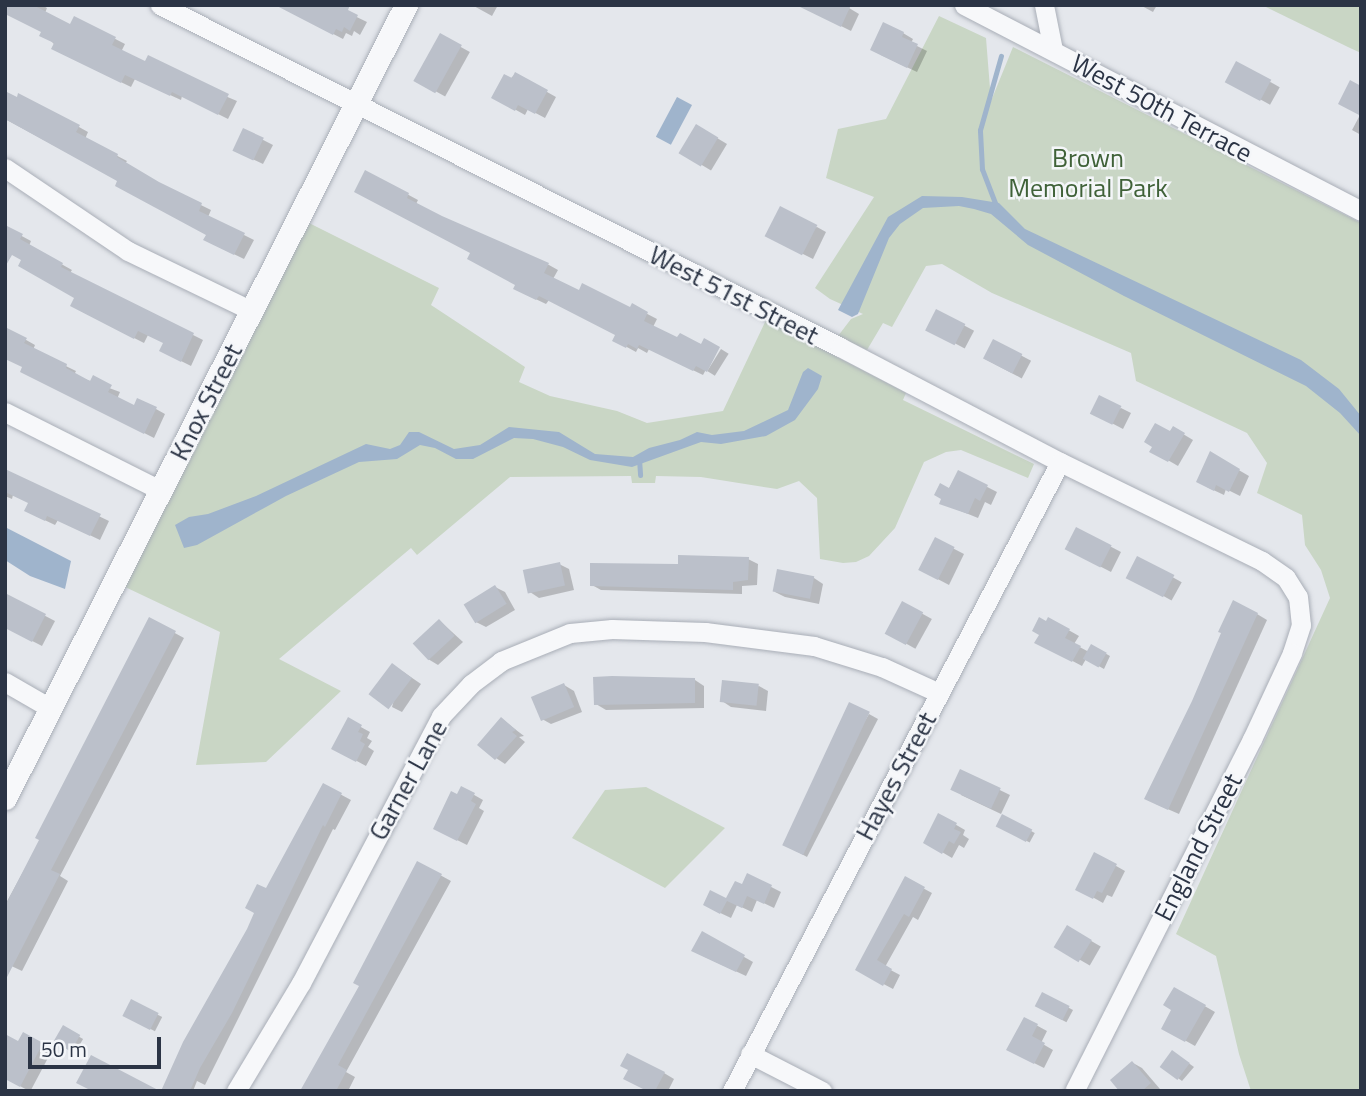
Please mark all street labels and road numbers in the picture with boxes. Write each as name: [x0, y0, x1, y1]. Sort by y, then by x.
street label: West 50th Terrace: [1066, 47, 1258, 169]
street label: West 51st Street: [644, 239, 824, 351]
street label: Knox Street: [163, 339, 249, 465]
street label: Hayes Street: [849, 707, 943, 845]
street label: Garner Lane: [362, 715, 454, 845]
street label: England Street: [1148, 768, 1248, 926]

